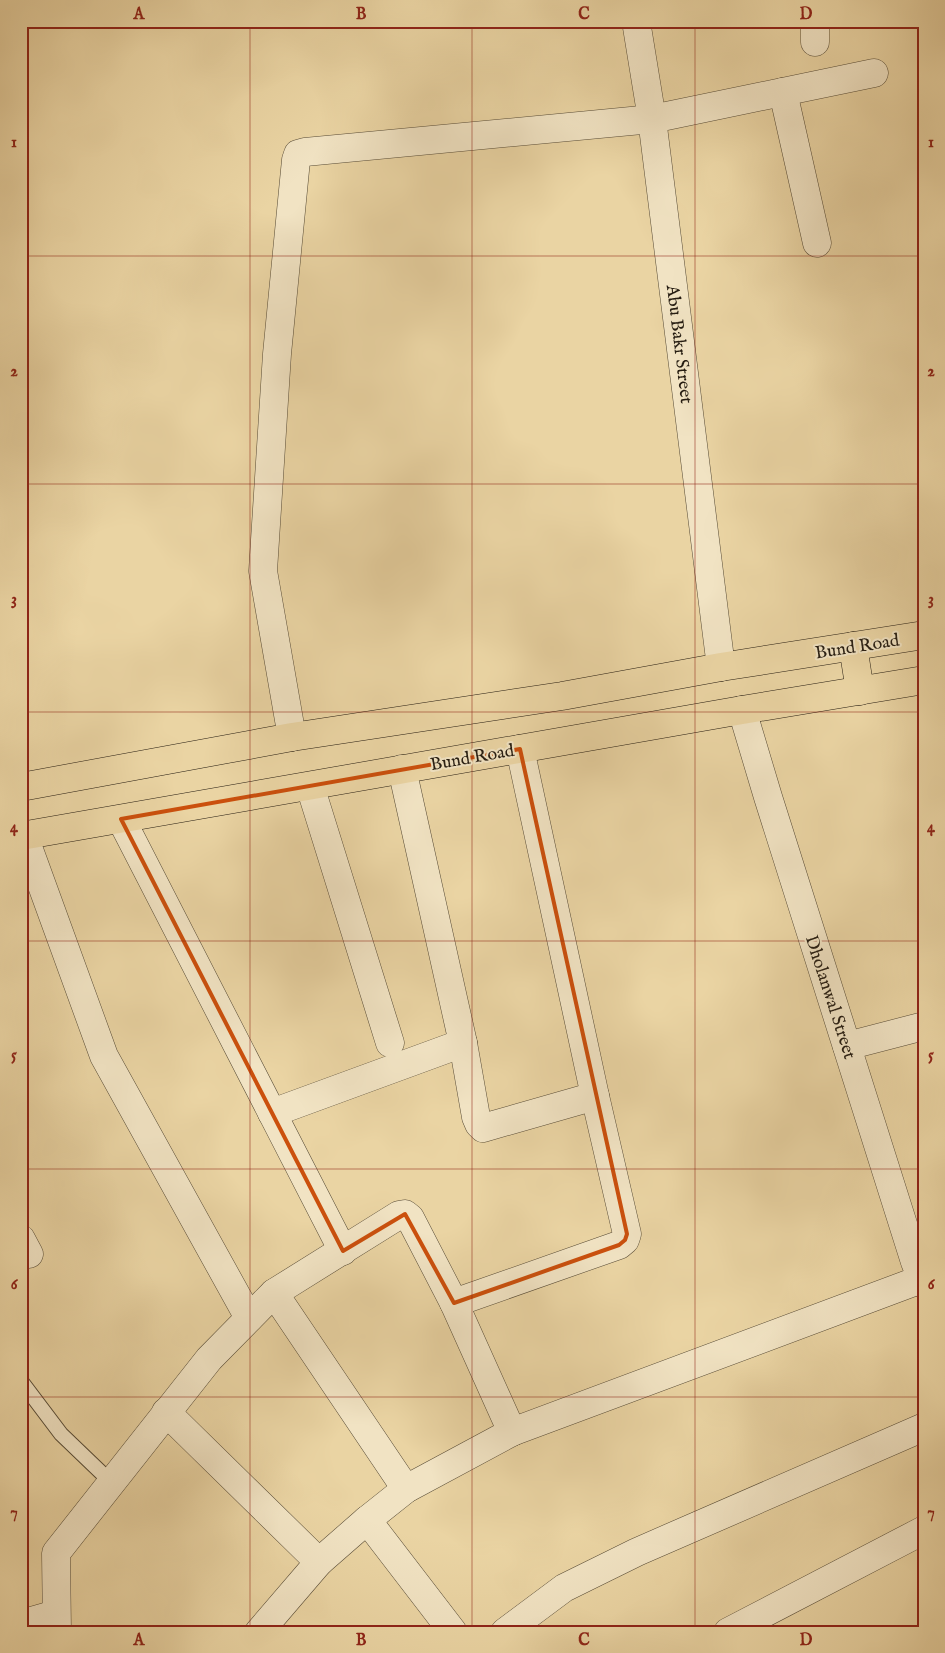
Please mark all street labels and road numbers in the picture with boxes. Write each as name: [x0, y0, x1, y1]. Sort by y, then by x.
street label: Abu Bakr Street: [660, 282, 697, 405]
street label: Bund Road: [813, 629, 901, 665]
street label: Bund Road: [428, 740, 517, 777]
street label: Dholanwal Street: [799, 933, 860, 1062]

